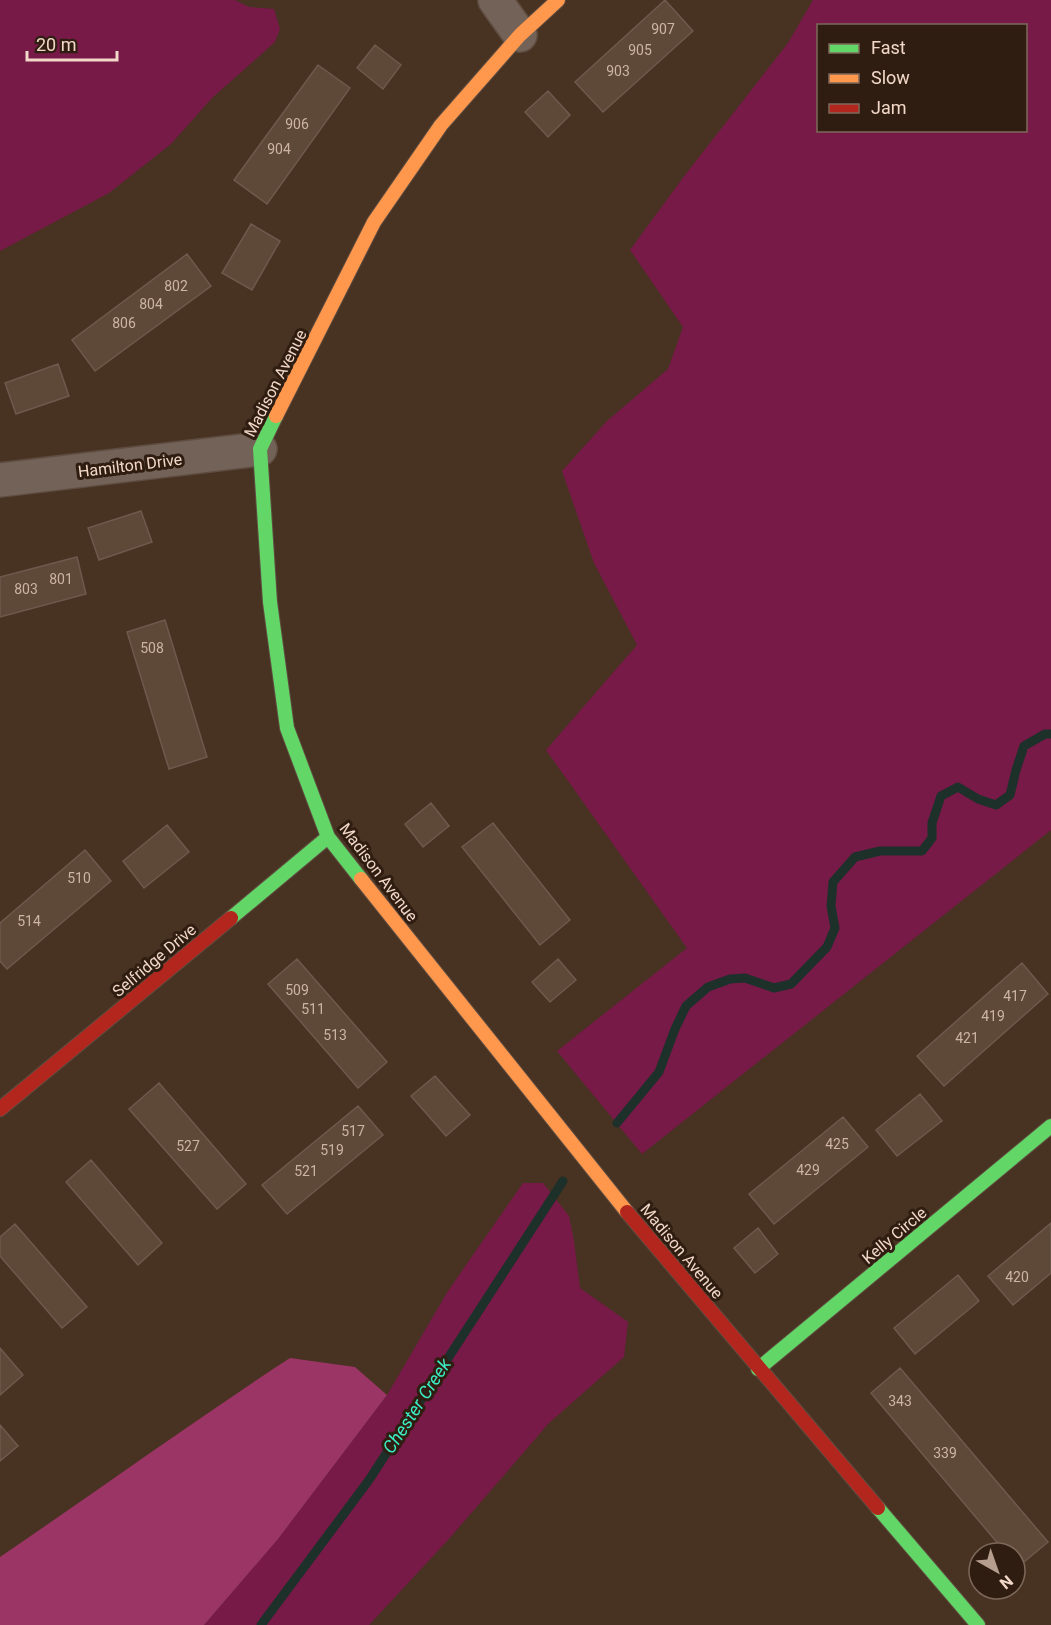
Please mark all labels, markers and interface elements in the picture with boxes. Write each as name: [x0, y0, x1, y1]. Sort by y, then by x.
house number: 907: [651, 21, 675, 37]
scale bar: [27, 24, 117, 62]
legend: [817, 24, 1027, 132]
text: 20 m: [36, 34, 76, 55]
text: Fast: [871, 37, 906, 58]
house number: 905: [628, 42, 652, 58]
house number: 903: [606, 63, 630, 79]
text: Slow: [871, 67, 910, 88]
text: Jam: [871, 97, 907, 118]
house number: 906: [285, 116, 309, 132]
house number: 904: [267, 141, 291, 157]
house number: 802: [164, 278, 188, 294]
house number: 804: [139, 296, 163, 312]
house number: 806: [112, 315, 136, 331]
street label: Madison Avenue: [240, 326, 311, 440]
street label: Hamilton Drive: [77, 450, 183, 481]
house number: 801: [49, 571, 73, 587]
house number: 803: [14, 581, 38, 597]
house number: 508: [140, 640, 164, 656]
street label: Madison Avenue: [335, 819, 422, 925]
house number: 510: [67, 870, 91, 886]
house number: 514: [17, 913, 41, 929]
street label: Selfridge Drive: [109, 920, 200, 1001]
house number: 509: [285, 982, 309, 998]
house number: 417: [1003, 988, 1027, 1004]
house number: 511: [301, 1001, 325, 1017]
house number: 419: [981, 1008, 1005, 1024]
house number: 513: [323, 1027, 347, 1043]
house number: 421: [955, 1030, 979, 1046]
house number: 517: [341, 1123, 365, 1139]
house number: 425: [825, 1136, 849, 1152]
house number: 527: [176, 1138, 200, 1154]
house number: 519: [320, 1142, 344, 1158]
house number: 429: [796, 1162, 820, 1178]
house number: 521: [294, 1163, 318, 1179]
street label: Madison Avenue: [636, 1200, 727, 1303]
street label: Kelly Circle: [858, 1203, 930, 1268]
house number: 420: [1005, 1269, 1029, 1285]
water label: Chester Creek: [378, 1353, 456, 1457]
house number: 343: [888, 1393, 912, 1409]
house number: 339: [933, 1445, 957, 1461]
north arrow: [967, 1541, 1027, 1601]
text: N: [996, 1571, 1017, 1593]

